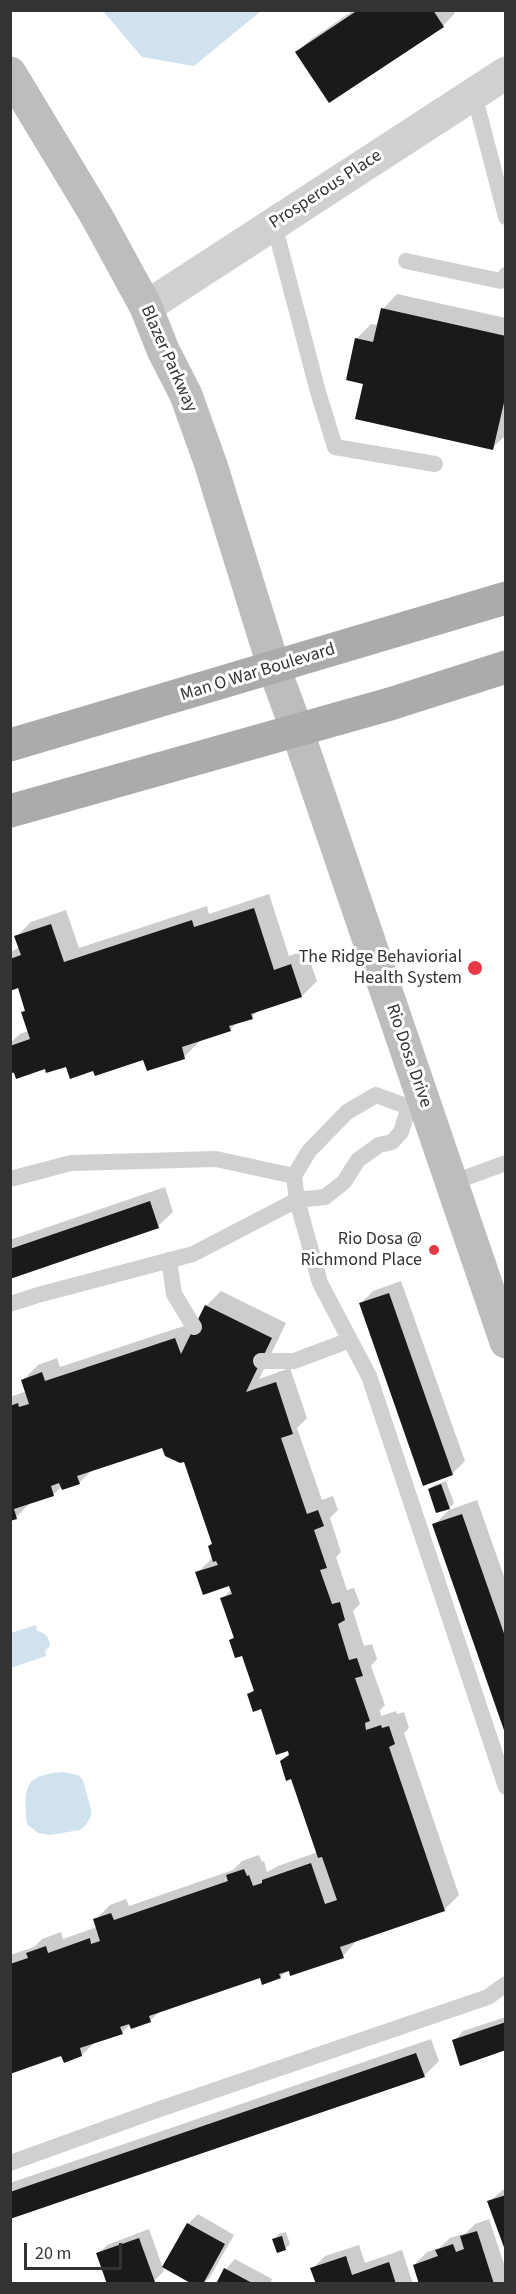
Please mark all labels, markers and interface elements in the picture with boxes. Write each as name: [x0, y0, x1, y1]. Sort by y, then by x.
street label: Prosperous Place: [266, 146, 386, 234]
street label: Blazer Parkway: [135, 302, 201, 416]
street label: Man O War Boulevard: [178, 639, 338, 707]
place label: The Ridge Behaviorial Health System: [299, 947, 462, 990]
marker: The Ridge Behaviorial Health System: [466, 959, 484, 977]
street label: Rio Dosa Drive: [380, 1001, 436, 1111]
place label: Rio Dosa @ Richmond Place: [301, 1229, 422, 1272]
marker: Rio Dosa @ Richmond Place: [427, 1243, 441, 1257]
scale bar: [27, 2231, 124, 2269]
text: 20 m: [35, 2241, 71, 2266]

